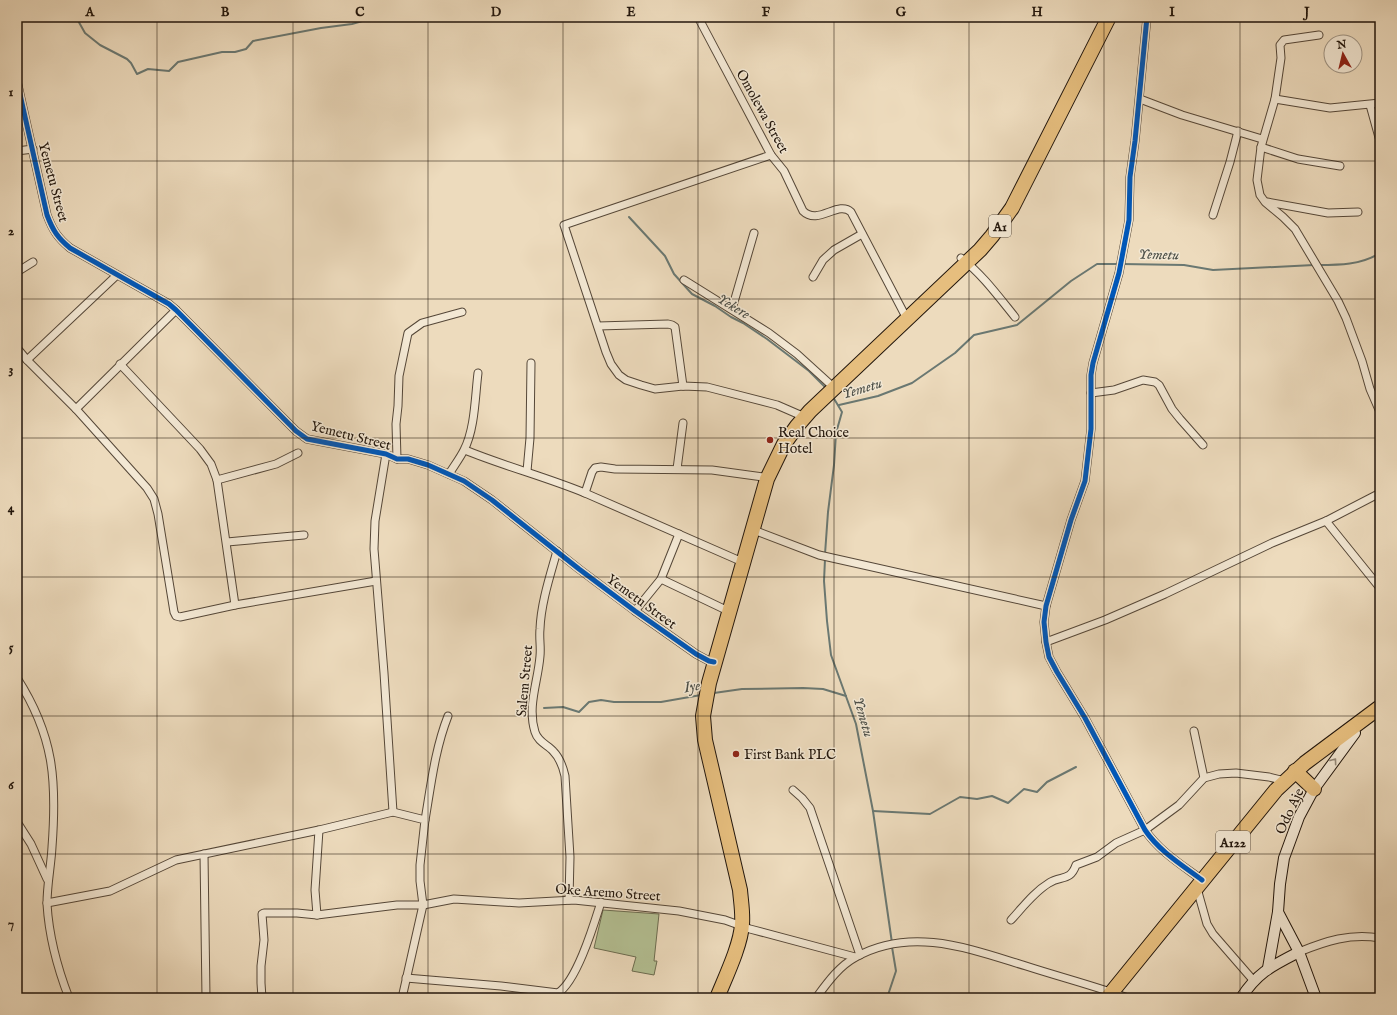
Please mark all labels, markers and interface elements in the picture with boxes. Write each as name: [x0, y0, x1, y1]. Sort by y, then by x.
text: A: [85, 4, 96, 21]
text: B: [221, 4, 230, 21]
text: C: [355, 4, 365, 21]
text: D: [491, 4, 502, 21]
text: E: [626, 4, 636, 21]
text: F: [762, 4, 771, 21]
text: G: [896, 4, 907, 21]
text: H: [1031, 4, 1043, 21]
text: I: [1169, 4, 1175, 21]
text: J: [1302, 4, 1310, 21]
north arrow: [1323, 34, 1363, 74]
text: N: [1335, 37, 1348, 53]
street label: Omolewa Street: [732, 66, 793, 157]
text: 1: [9, 84, 14, 101]
street label: Yemetu Street: [34, 140, 72, 224]
road number: A1: [989, 215, 1011, 237]
text: 2: [8, 223, 14, 240]
water label: Yemetu: [1139, 245, 1180, 264]
water label: Yekere: [714, 289, 754, 324]
text: 3: [9, 361, 14, 378]
water label: Yemetu: [840, 373, 884, 404]
street label: Yemetu Street: [309, 417, 393, 455]
place label: Real Choice Hotel: [778, 424, 850, 458]
marker: Real Choice Hotel: [765, 435, 775, 445]
text: 4: [8, 500, 15, 517]
street label: Yemetu Street: [603, 570, 680, 633]
text: 5: [9, 639, 14, 656]
street label: Salem Street: [513, 644, 537, 718]
water label: Iye: [682, 676, 702, 697]
water label: Yemetu: [849, 695, 878, 739]
place label: First Bank PLC: [744, 746, 836, 764]
marker: First Bank PLC: [731, 749, 741, 759]
one-way arrow: [1330, 758, 1337, 765]
text: 6: [8, 777, 14, 794]
street label: Odo Aje: [1271, 785, 1309, 837]
road number: A122: [1216, 831, 1250, 853]
street label: Oke Aremo Street: [555, 880, 661, 906]
text: 7: [8, 916, 14, 933]

